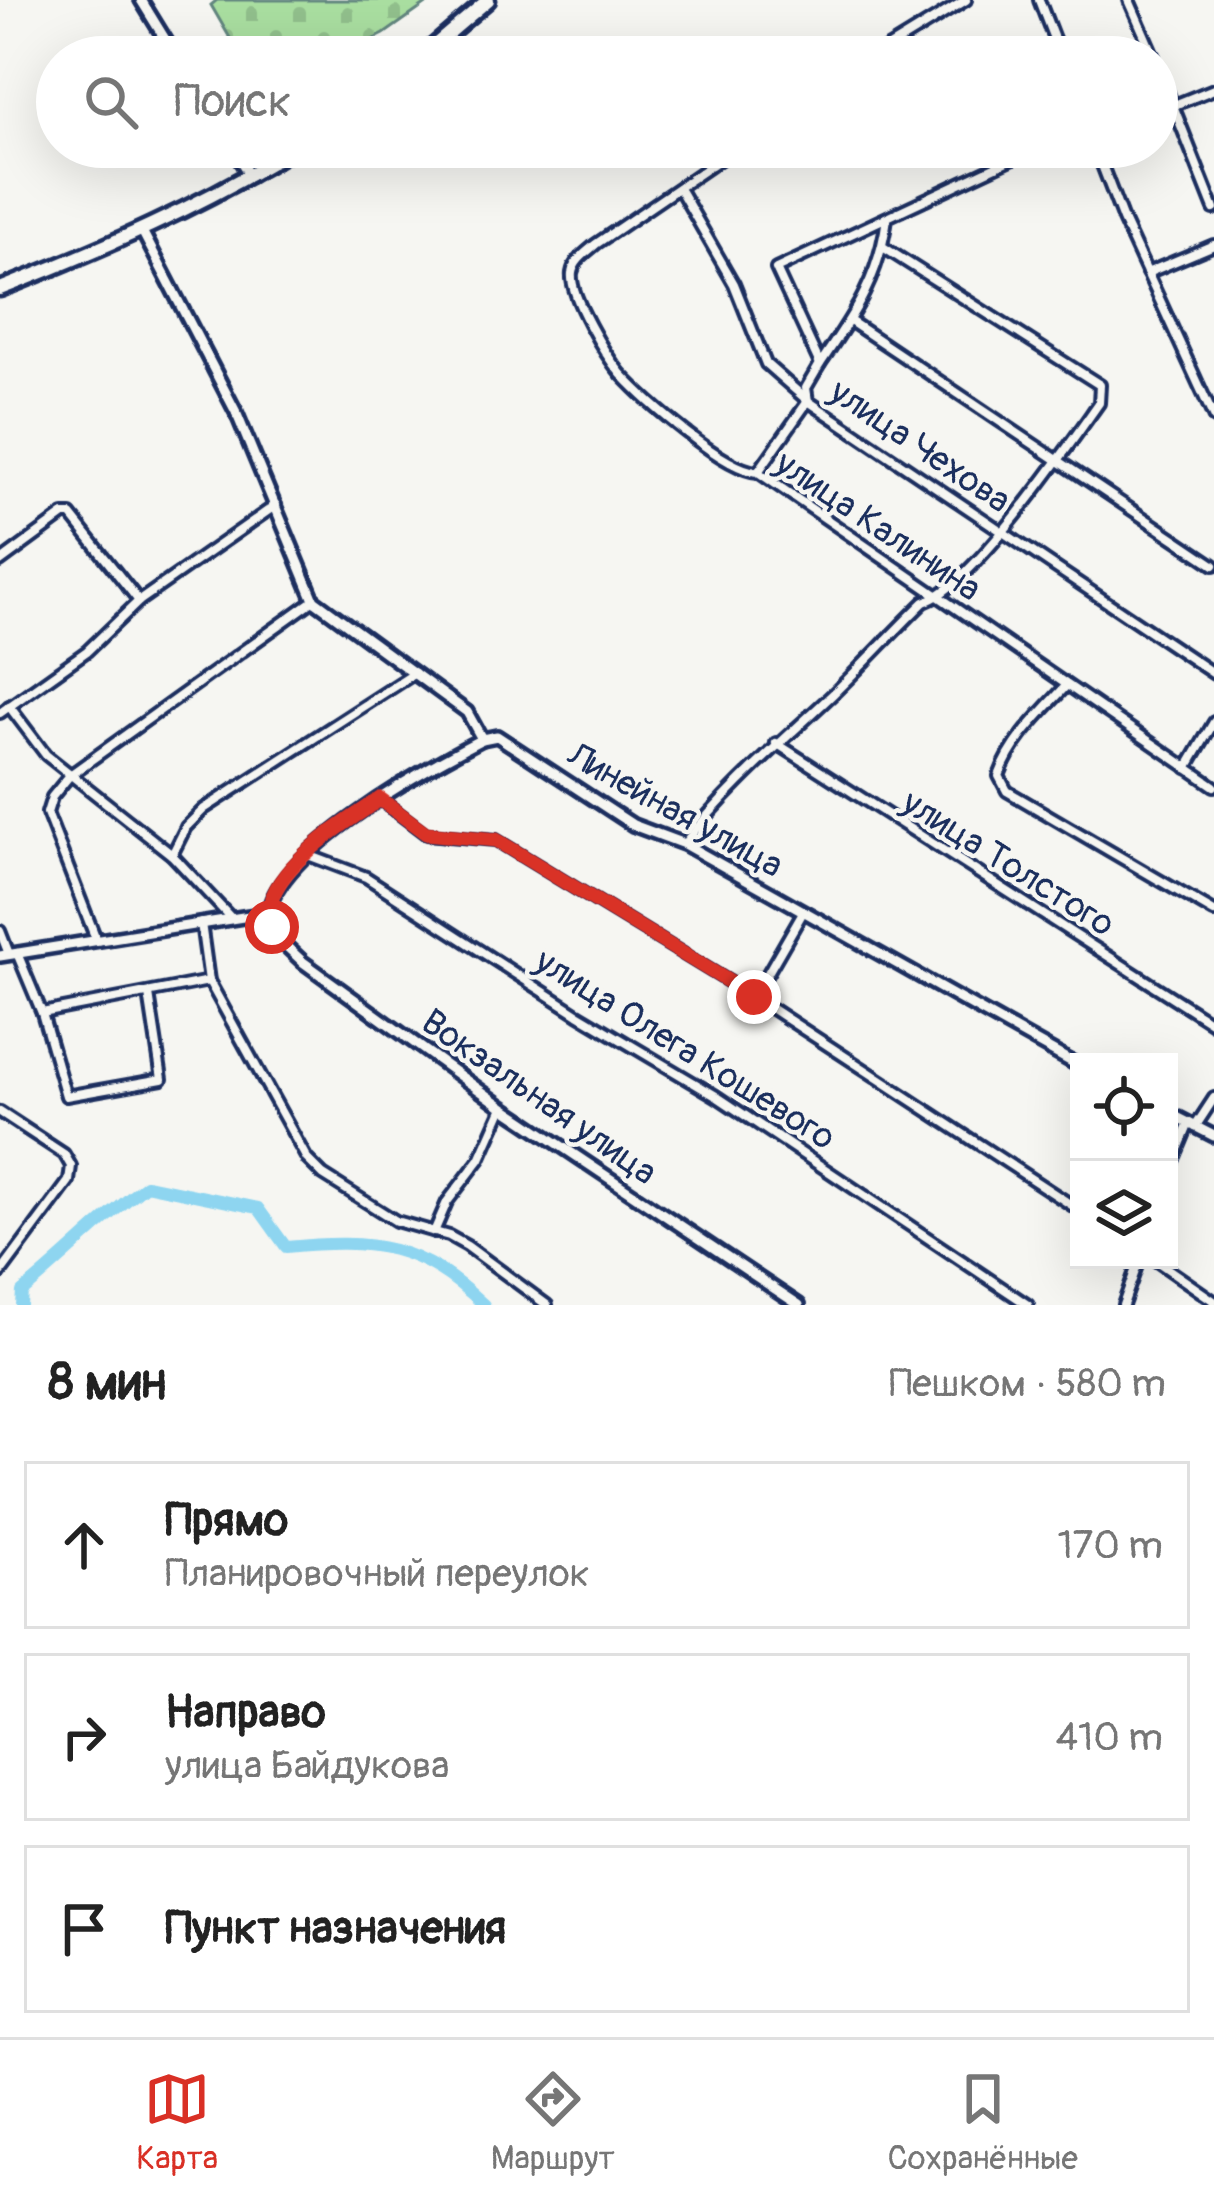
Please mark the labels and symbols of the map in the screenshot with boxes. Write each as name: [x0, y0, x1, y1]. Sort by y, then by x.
street label: улица Чехова: [820, 369, 1019, 523]
street label: улица Калинина: [766, 440, 990, 612]
street label: Линейная улица: [559, 732, 791, 888]
street label: улица Толстого: [893, 779, 1123, 947]
route start: [245, 900, 299, 954]
street label: улица Олега Кошевого: [526, 938, 844, 1160]
route end: [727, 970, 781, 1024]
street label: Вокзальная улица: [413, 999, 665, 1195]

